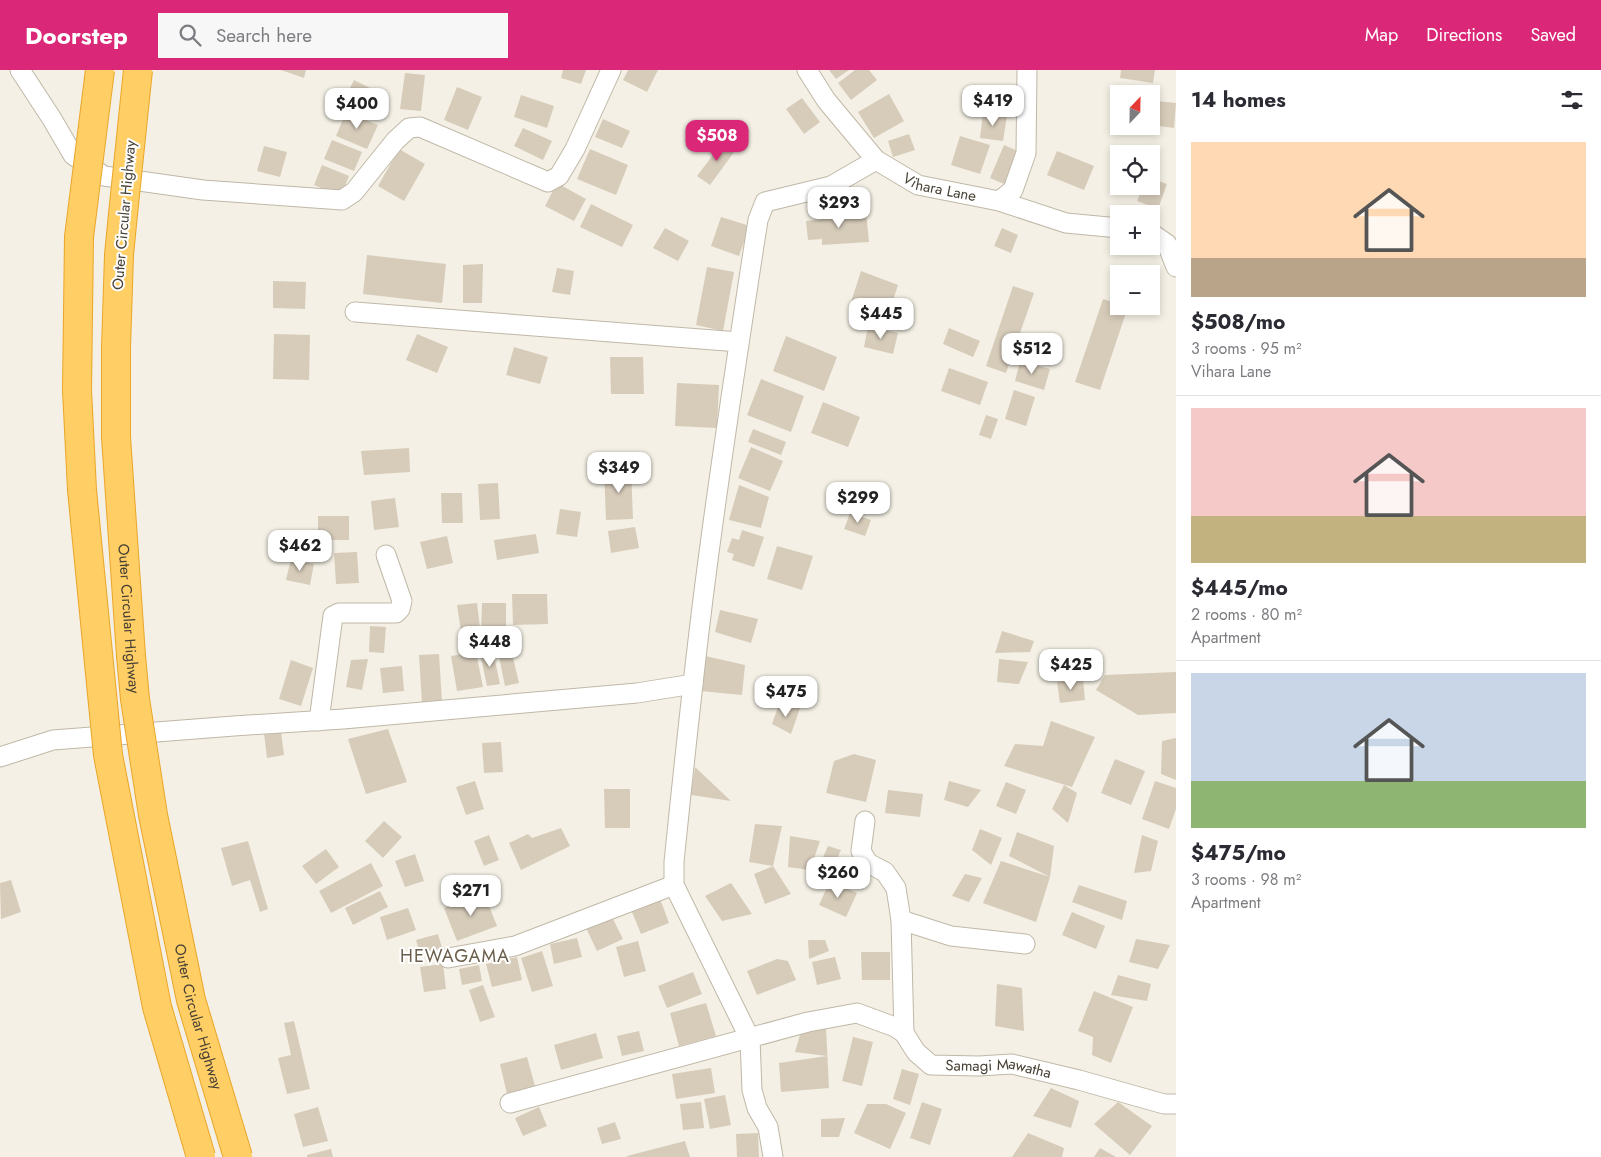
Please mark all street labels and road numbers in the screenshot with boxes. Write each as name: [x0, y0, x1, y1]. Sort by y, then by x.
street label: Outer Circular Highway: [107, 139, 142, 291]
street label: Vihara Lane: [898, 167, 978, 207]
street label: Outer Circular Highway: [112, 543, 145, 695]
street label: Outer Circular Highway: [169, 942, 228, 1093]
street label: Samagi Mawatha: [945, 1053, 1054, 1084]

